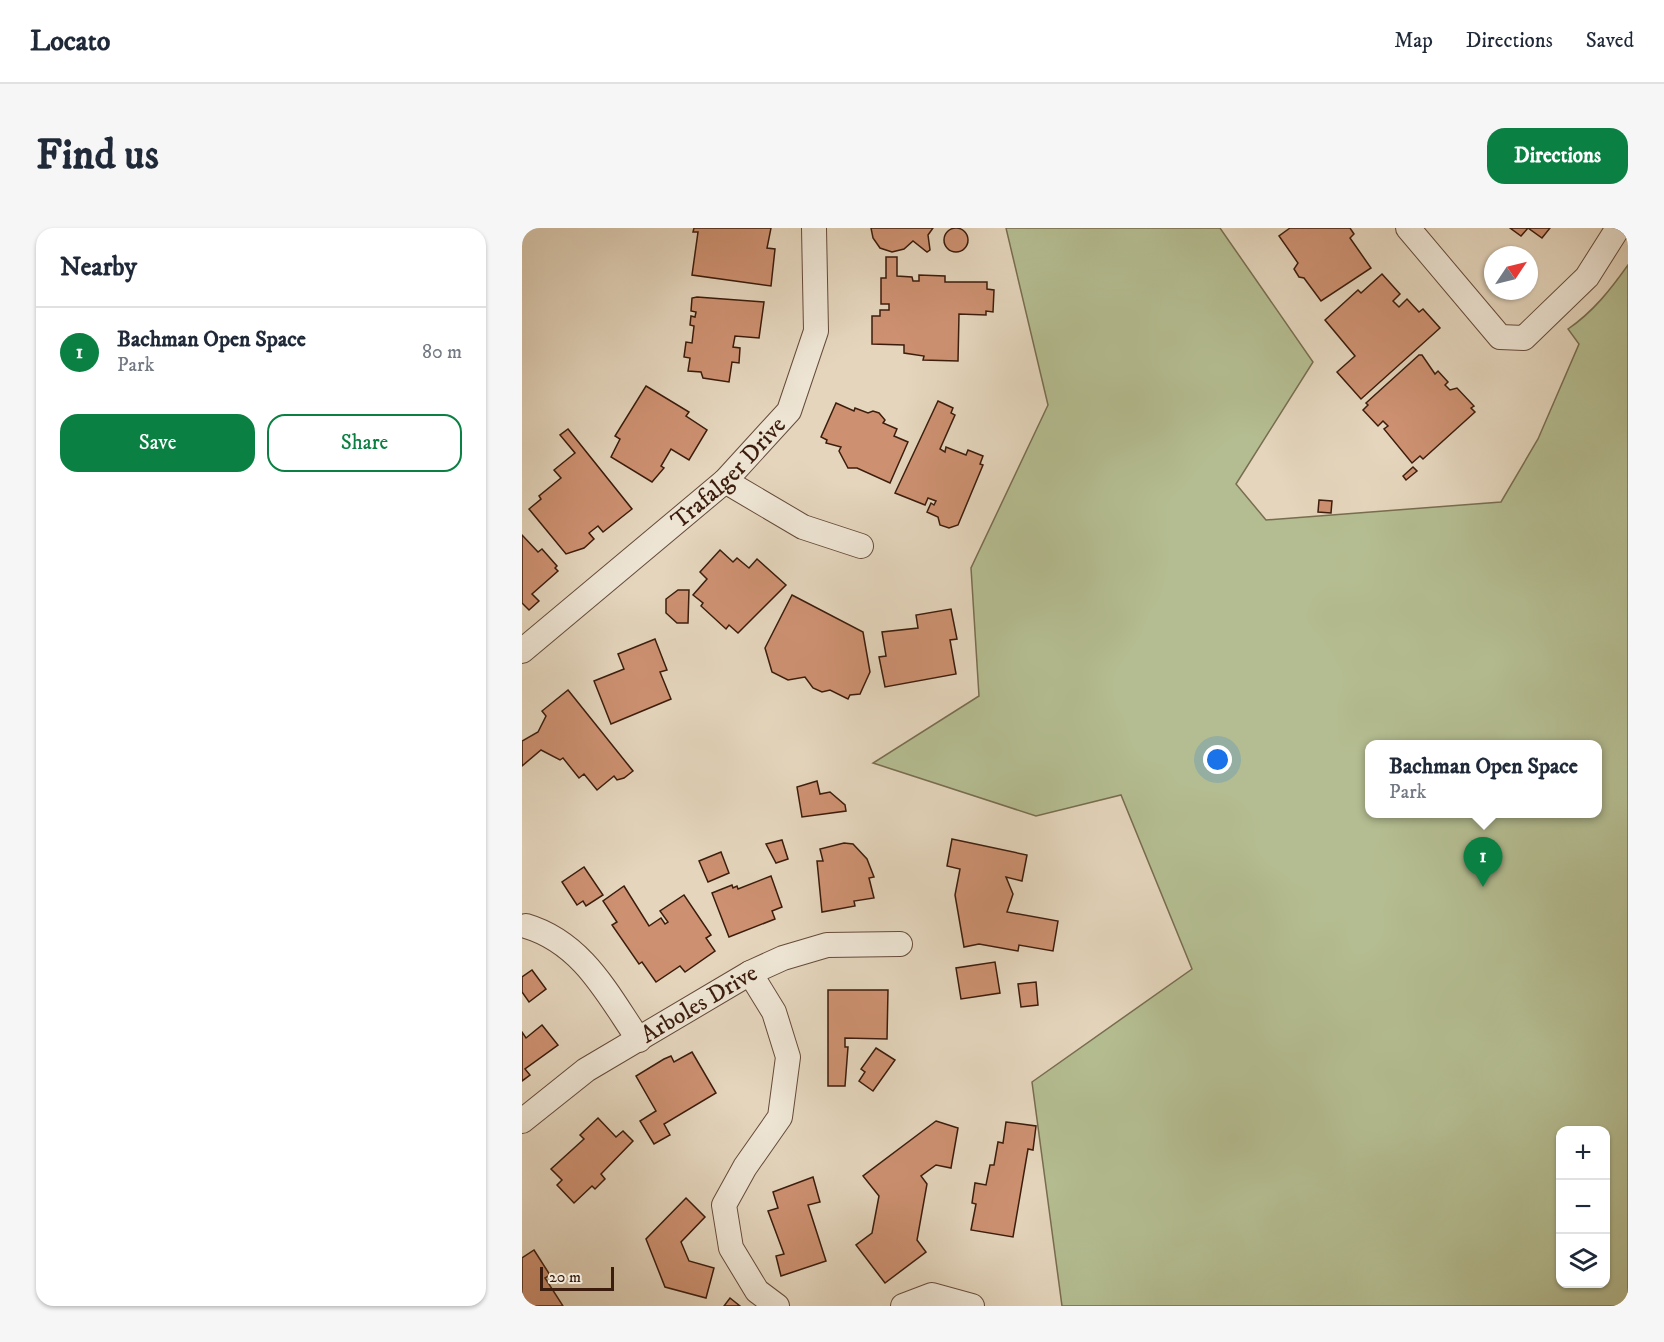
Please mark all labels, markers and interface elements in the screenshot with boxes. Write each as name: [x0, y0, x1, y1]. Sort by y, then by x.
text: Locato: [30, 24, 110, 59]
text: Map: [1394, 28, 1433, 54]
text: Directions: [1466, 28, 1553, 54]
text: Saved: [1586, 28, 1634, 54]
button: Directions: [1487, 128, 1628, 184]
text: Find us: [36, 130, 159, 182]
north arrow: [1484, 246, 1538, 300]
text: Nearby: [60, 251, 137, 284]
text: Bachman Open Space: [117, 326, 306, 353]
text: 1: [76, 340, 83, 365]
text: 80 m: [422, 340, 462, 365]
text: Park: [117, 353, 154, 378]
street label: Trafalger Drive: [665, 410, 793, 536]
button: Save: [60, 414, 255, 472]
button: Share: [267, 414, 462, 472]
popup: [1365, 740, 1602, 818]
your location: [1203, 745, 1232, 774]
text: Bachman Open Space: [1389, 753, 1578, 780]
text: Park: [1389, 780, 1426, 805]
pin: 1: [1464, 838, 1502, 887]
street label: Arboles Drive: [635, 958, 762, 1050]
map controls: [1556, 1126, 1610, 1288]
button: +: [1556, 1126, 1610, 1180]
button: −: [1556, 1180, 1610, 1234]
button: layers: [1556, 1234, 1610, 1288]
scale bar: [540, 1264, 614, 1292]
text: 20 m: [549, 1267, 581, 1287]

